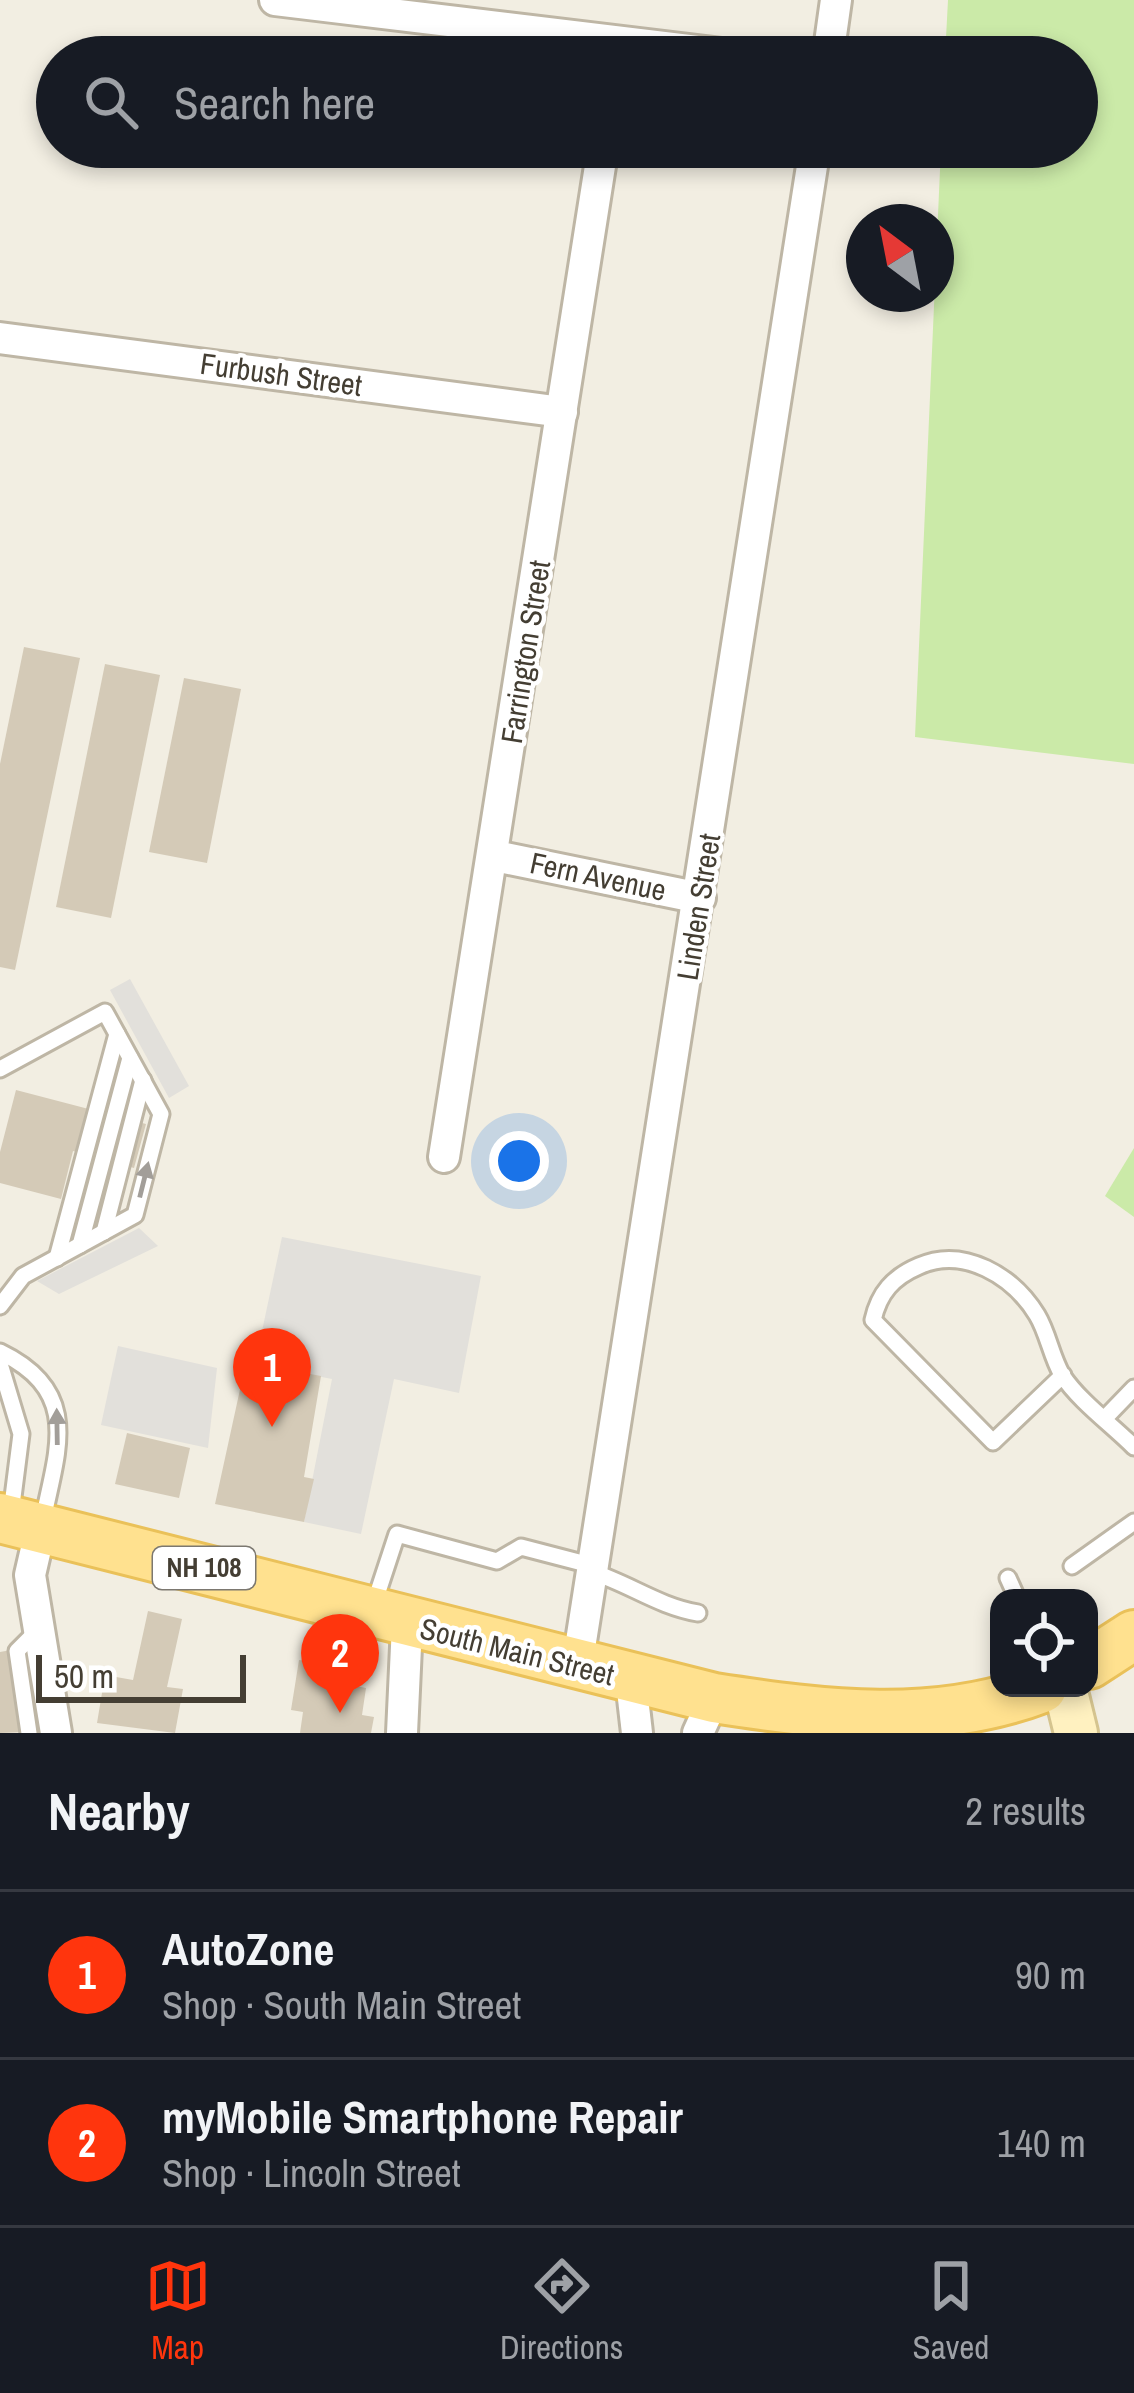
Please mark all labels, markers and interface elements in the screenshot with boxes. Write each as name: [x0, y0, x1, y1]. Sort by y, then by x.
search box: [36, 36, 1098, 168]
icon: search: [78, 69, 144, 135]
text: Search here: [174, 72, 375, 133]
north arrow: [846, 204, 954, 312]
street label: Furbush Street: [198, 343, 365, 405]
street label: Farrington Street: [491, 557, 559, 746]
street label: Linden Street: [667, 831, 729, 983]
street label: Fern Avenue: [527, 842, 670, 910]
your location: [489, 1131, 549, 1191]
one-way arrow: [135, 1162, 154, 1199]
pin: 1: [233, 1328, 311, 1427]
one-way arrow: [47, 1407, 66, 1445]
road number: NH 108: [153, 1547, 255, 1589]
map controls: [990, 1589, 1098, 1697]
button: locate: [990, 1589, 1098, 1697]
street label: South Main Street: [416, 1608, 618, 1694]
pin: 2: [301, 1614, 379, 1713]
scale bar: [36, 1649, 246, 1702]
text: 50 m: [54, 1654, 114, 1698]
text: Nearby: [48, 1777, 190, 1846]
text: 2 results: [965, 1785, 1086, 1837]
text: AutoZone: [162, 1918, 334, 1979]
text: 1: [78, 1949, 96, 2001]
text: 90 m: [1015, 1949, 1086, 2001]
text: Shop · South Main Street: [162, 1979, 521, 2031]
text: myMobile Smartphone Repair: [162, 2086, 683, 2147]
text: 2: [78, 2117, 96, 2169]
text: 140 m: [997, 2117, 1086, 2169]
text: Shop · Lincoln Street: [162, 2147, 461, 2199]
tab: Map: [145, 2253, 211, 2369]
tab: Directions: [500, 2253, 623, 2369]
tab: Saved: [913, 2253, 989, 2369]

